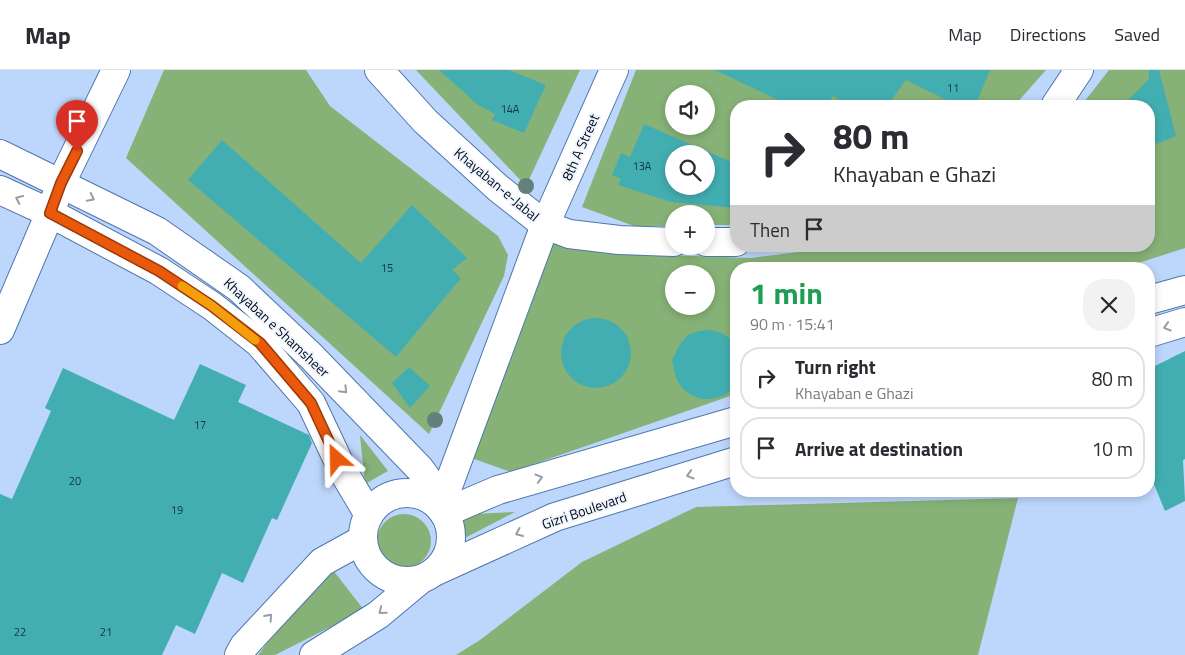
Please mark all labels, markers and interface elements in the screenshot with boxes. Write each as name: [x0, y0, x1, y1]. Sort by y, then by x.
text: Map: [25, 17, 71, 53]
text: Map: [948, 21, 982, 48]
text: Directions: [1010, 21, 1086, 48]
text: Saved: [1114, 21, 1160, 48]
house number: 11: [947, 80, 959, 96]
map controls: [665, 85, 715, 315]
button: sound: [665, 85, 715, 135]
pin: [56, 100, 98, 151]
house number: 14A: [501, 101, 520, 117]
icon: arrive: [63, 107, 91, 135]
text: 80 m: [833, 109, 909, 163]
street label: 8th A Street: [556, 110, 604, 184]
icon: right: [750, 120, 815, 185]
street label: Khayaban-e-Jabal: [450, 142, 544, 226]
button: search: [665, 145, 715, 195]
text: Khayaban e Ghazi: [833, 157, 996, 191]
house number: 13A: [633, 158, 652, 174]
one-way arrow: [86, 192, 95, 202]
one-way arrow: [15, 195, 24, 206]
button: +: [665, 205, 715, 255]
text: Then: [750, 215, 790, 244]
icon: arrive: [800, 215, 828, 243]
house number: 15: [381, 260, 393, 276]
button: −: [665, 265, 715, 315]
text: 1 min: [750, 270, 823, 316]
street label: Khayaban e Shamsheer: [219, 272, 335, 382]
button: close: [1083, 279, 1135, 331]
text: 90 m · 15:41: [750, 312, 835, 336]
one-way arrow: [1163, 322, 1172, 332]
text: Turn right: [795, 352, 876, 381]
icon: right: [752, 364, 780, 392]
text: 80 m: [1092, 364, 1133, 393]
text: Khayaban e Ghazi: [795, 381, 914, 405]
one-way arrow: [338, 385, 347, 394]
house number: 17: [194, 417, 206, 433]
position arrow: [310, 432, 362, 484]
icon: arrive: [752, 434, 780, 462]
text: Arrive at destination: [795, 434, 963, 463]
text: 10 m: [1092, 434, 1133, 463]
one-way arrow: [686, 470, 694, 480]
house number: 20: [69, 473, 81, 489]
one-way arrow: [534, 474, 543, 484]
street label: Gizri Boulevard: [539, 486, 629, 534]
house number: 19: [171, 502, 183, 518]
one-way arrow: [515, 527, 524, 538]
one-way arrow: [379, 606, 388, 614]
one-way arrow: [263, 614, 272, 623]
house number: 22: [14, 624, 26, 640]
house number: 21: [100, 624, 112, 640]

